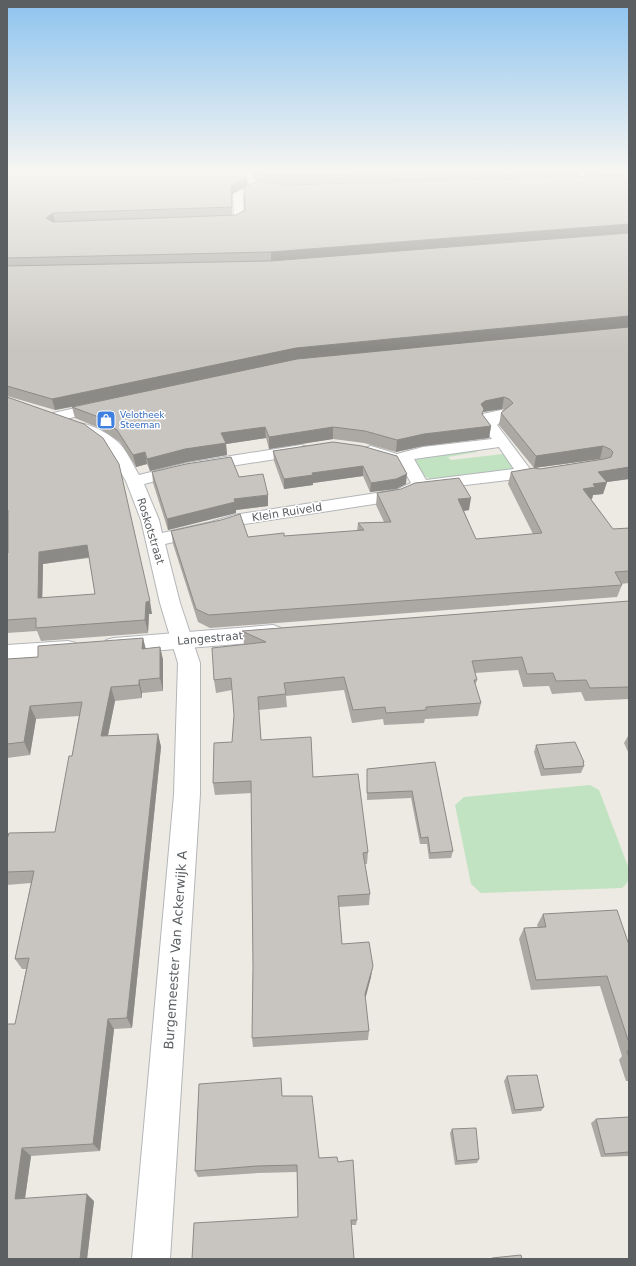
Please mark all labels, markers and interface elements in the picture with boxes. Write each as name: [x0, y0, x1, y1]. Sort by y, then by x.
shop icon: Velotheek Steeman: [95, 409, 117, 431]
place label: Velotheek Steeman: [120, 410, 165, 430]
street label: Roskotstraat: [134, 496, 167, 567]
street label: Klein Ruiveld: [251, 501, 323, 524]
street label: Langestraat: [177, 629, 244, 648]
street label: Burgemeester Van Ackerwijk A: [161, 850, 190, 1050]

